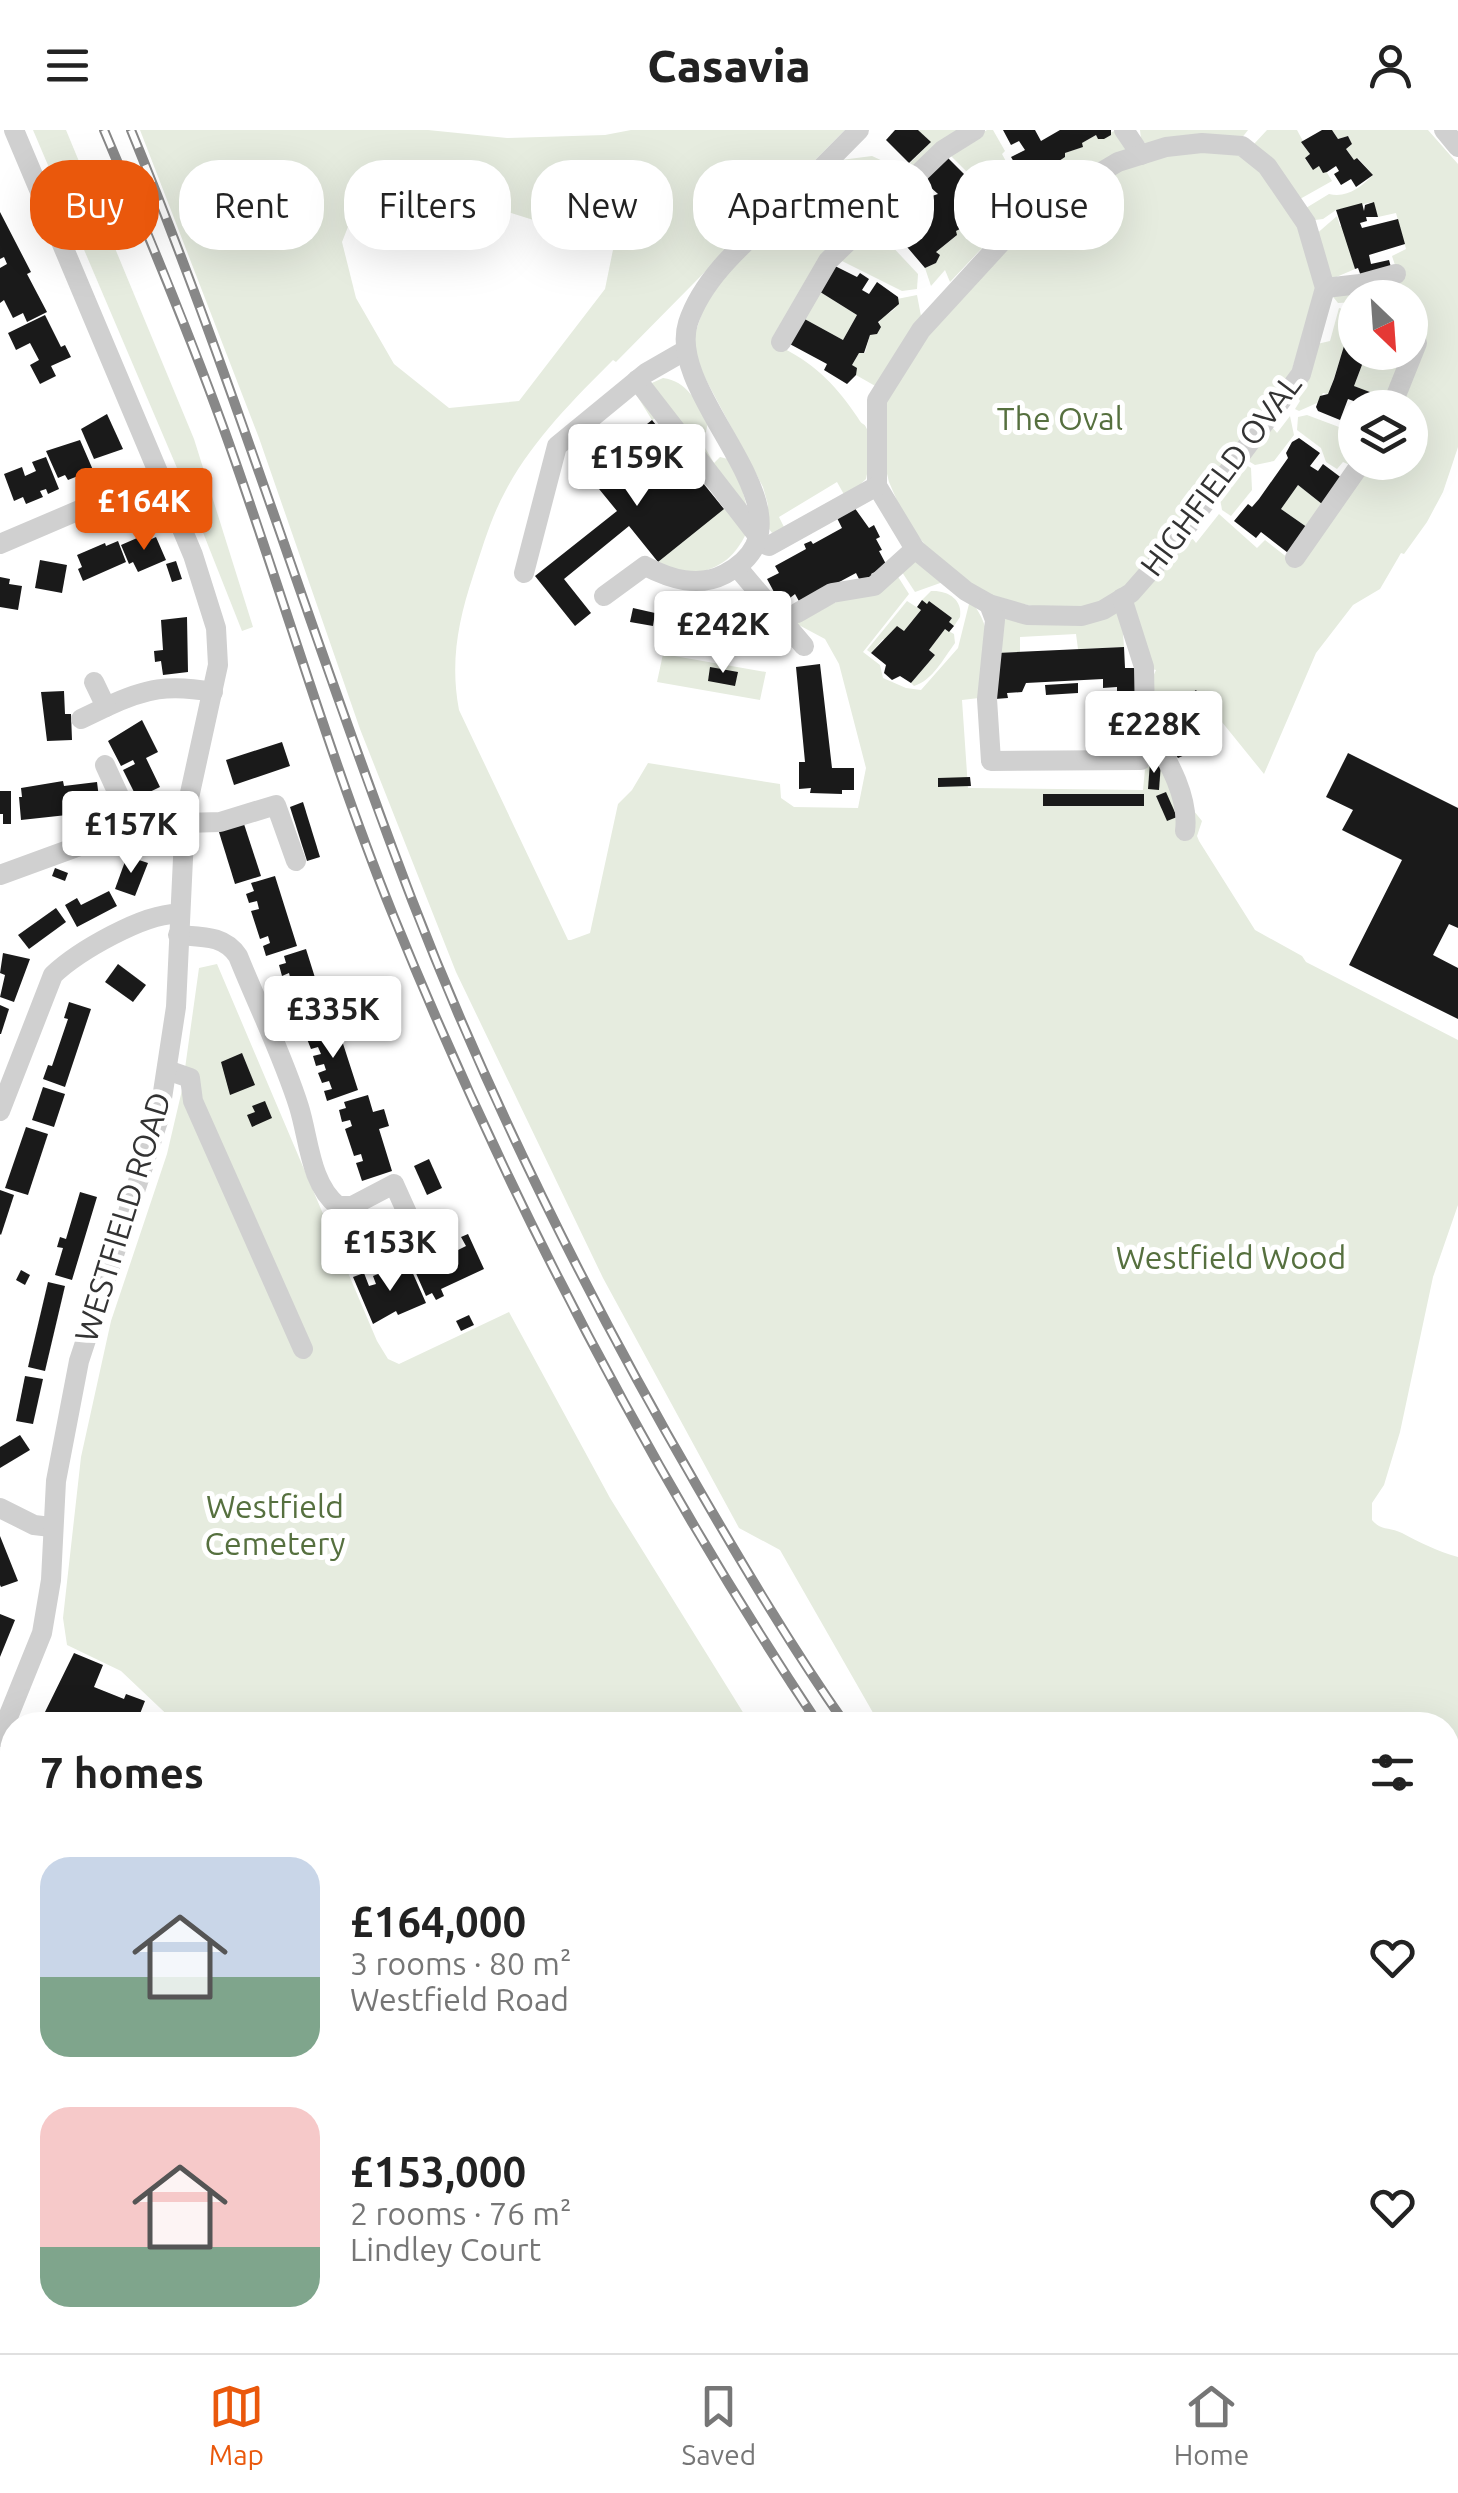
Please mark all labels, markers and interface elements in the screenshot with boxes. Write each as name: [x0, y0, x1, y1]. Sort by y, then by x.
icon: menu: [40, 38, 95, 93]
icon: person: [1363, 38, 1418, 93]
text: Casavia: [647, 40, 811, 91]
chip: Buy: [30, 160, 159, 250]
chip: Rent: [179, 160, 324, 250]
chip: Filters: [344, 160, 511, 250]
chip: New: [531, 160, 673, 250]
chip: Apartment: [693, 160, 934, 250]
chip: House: [954, 160, 1124, 250]
north arrow: [1338, 280, 1428, 370]
map controls: [1338, 280, 1428, 480]
street label: HIGHFIELD OVAL: [1133, 366, 1308, 582]
button: layers: [1338, 390, 1428, 480]
park label: The Oval: [997, 400, 1123, 436]
pin: £159K: [567, 424, 707, 509]
text: £159K: [590, 438, 684, 474]
pin: £164K: [74, 468, 214, 553]
text: £164K: [97, 482, 191, 518]
pin: £242K: [653, 591, 793, 676]
text: £242K: [676, 605, 770, 641]
pin: £228K: [1084, 691, 1224, 776]
text: £228K: [1107, 705, 1201, 741]
pin: £157K: [61, 791, 201, 876]
text: £157K: [84, 805, 178, 841]
pin: £335K: [263, 976, 403, 1061]
text: £335K: [286, 990, 380, 1026]
street label: WESTFIELD ROAD: [67, 1088, 177, 1346]
pin: £153K: [320, 1209, 460, 1294]
text: £153K: [343, 1223, 437, 1259]
park label: Westfield Wood: [1116, 1239, 1346, 1275]
park label: Westfield Cemetery: [205, 1488, 345, 1561]
icon: filters: [1365, 1745, 1420, 1800]
text: 7 homes: [40, 1749, 204, 1796]
icon: home: [120, 1897, 240, 2017]
text: £164,000: [350, 1898, 526, 1945]
icon: heart: [1365, 1930, 1420, 1985]
text: 3 rooms · 80 m²: [350, 1945, 571, 1981]
text: Westfield Road: [350, 1981, 569, 2017]
icon: home: [120, 2147, 240, 2267]
text: £153,000: [350, 2148, 526, 2195]
icon: heart: [1365, 2180, 1420, 2235]
text: 2 rooms · 76 m²: [350, 2195, 571, 2231]
text: Lindley Court: [350, 2231, 541, 2267]
tab: Map: [209, 2379, 264, 2470]
tab: Saved: [682, 2379, 756, 2470]
tab: Home: [1174, 2379, 1249, 2470]

